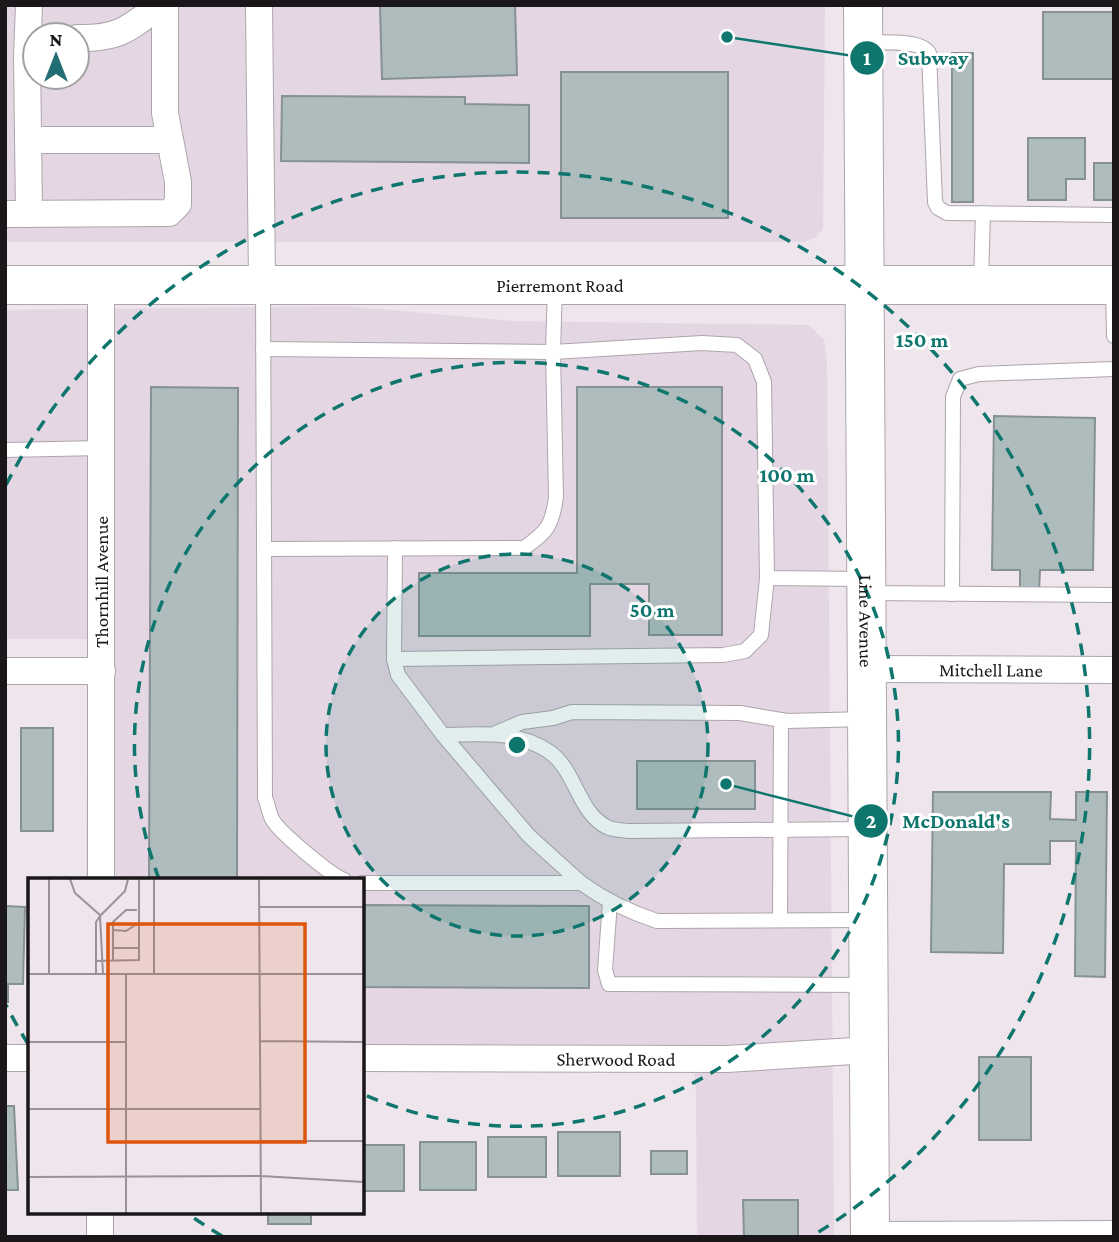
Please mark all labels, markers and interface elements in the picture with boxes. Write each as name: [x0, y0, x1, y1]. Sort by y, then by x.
north arrow: [21, 21, 91, 91]
text: N: [50, 29, 63, 50]
callout: Subway: [849, 37, 983, 79]
text: 1: [863, 46, 871, 70]
text: Subway: [898, 46, 969, 70]
street label: Pierremont Road: [496, 275, 624, 296]
text: 150 m: [896, 328, 949, 352]
text: 100 m: [759, 463, 815, 487]
street label: Thornhill Avenue: [91, 516, 112, 648]
street label: Line Avenue: [856, 575, 877, 667]
text: 50 m: [630, 598, 675, 622]
street label: Mitchell Lane: [939, 659, 1043, 680]
centre of rings: [505, 733, 529, 757]
callout: McDonald's: [853, 800, 1024, 842]
text: 2: [866, 809, 877, 833]
text: McDonald's: [902, 809, 1010, 833]
inset map: [28, 878, 364, 1214]
street label: Sherwood Road: [556, 1048, 676, 1069]

